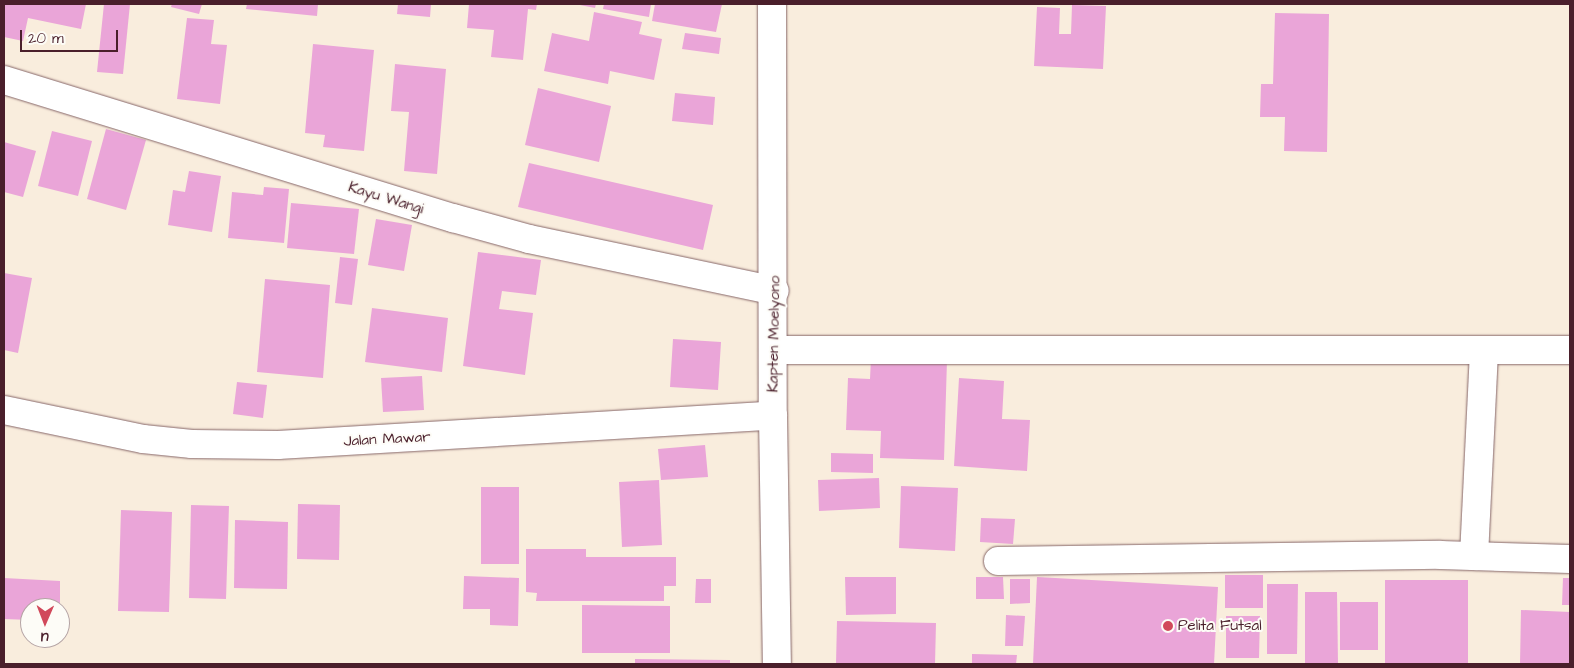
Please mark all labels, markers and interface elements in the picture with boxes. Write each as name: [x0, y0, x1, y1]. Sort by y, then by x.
scale bar: [22, 20, 120, 52]
text: 20 m: [28, 28, 64, 49]
street label: Kayu Wangi: [346, 178, 426, 218]
street label: Kapten Moelyono: [764, 276, 784, 392]
street label: Jalan Mawar: [343, 428, 431, 450]
north arrow: [20, 598, 70, 648]
place label: Pelita Futsal: [1178, 617, 1262, 635]
marker: Pelita Futsal: [1162, 620, 1174, 632]
text: U: [41, 627, 49, 647]

